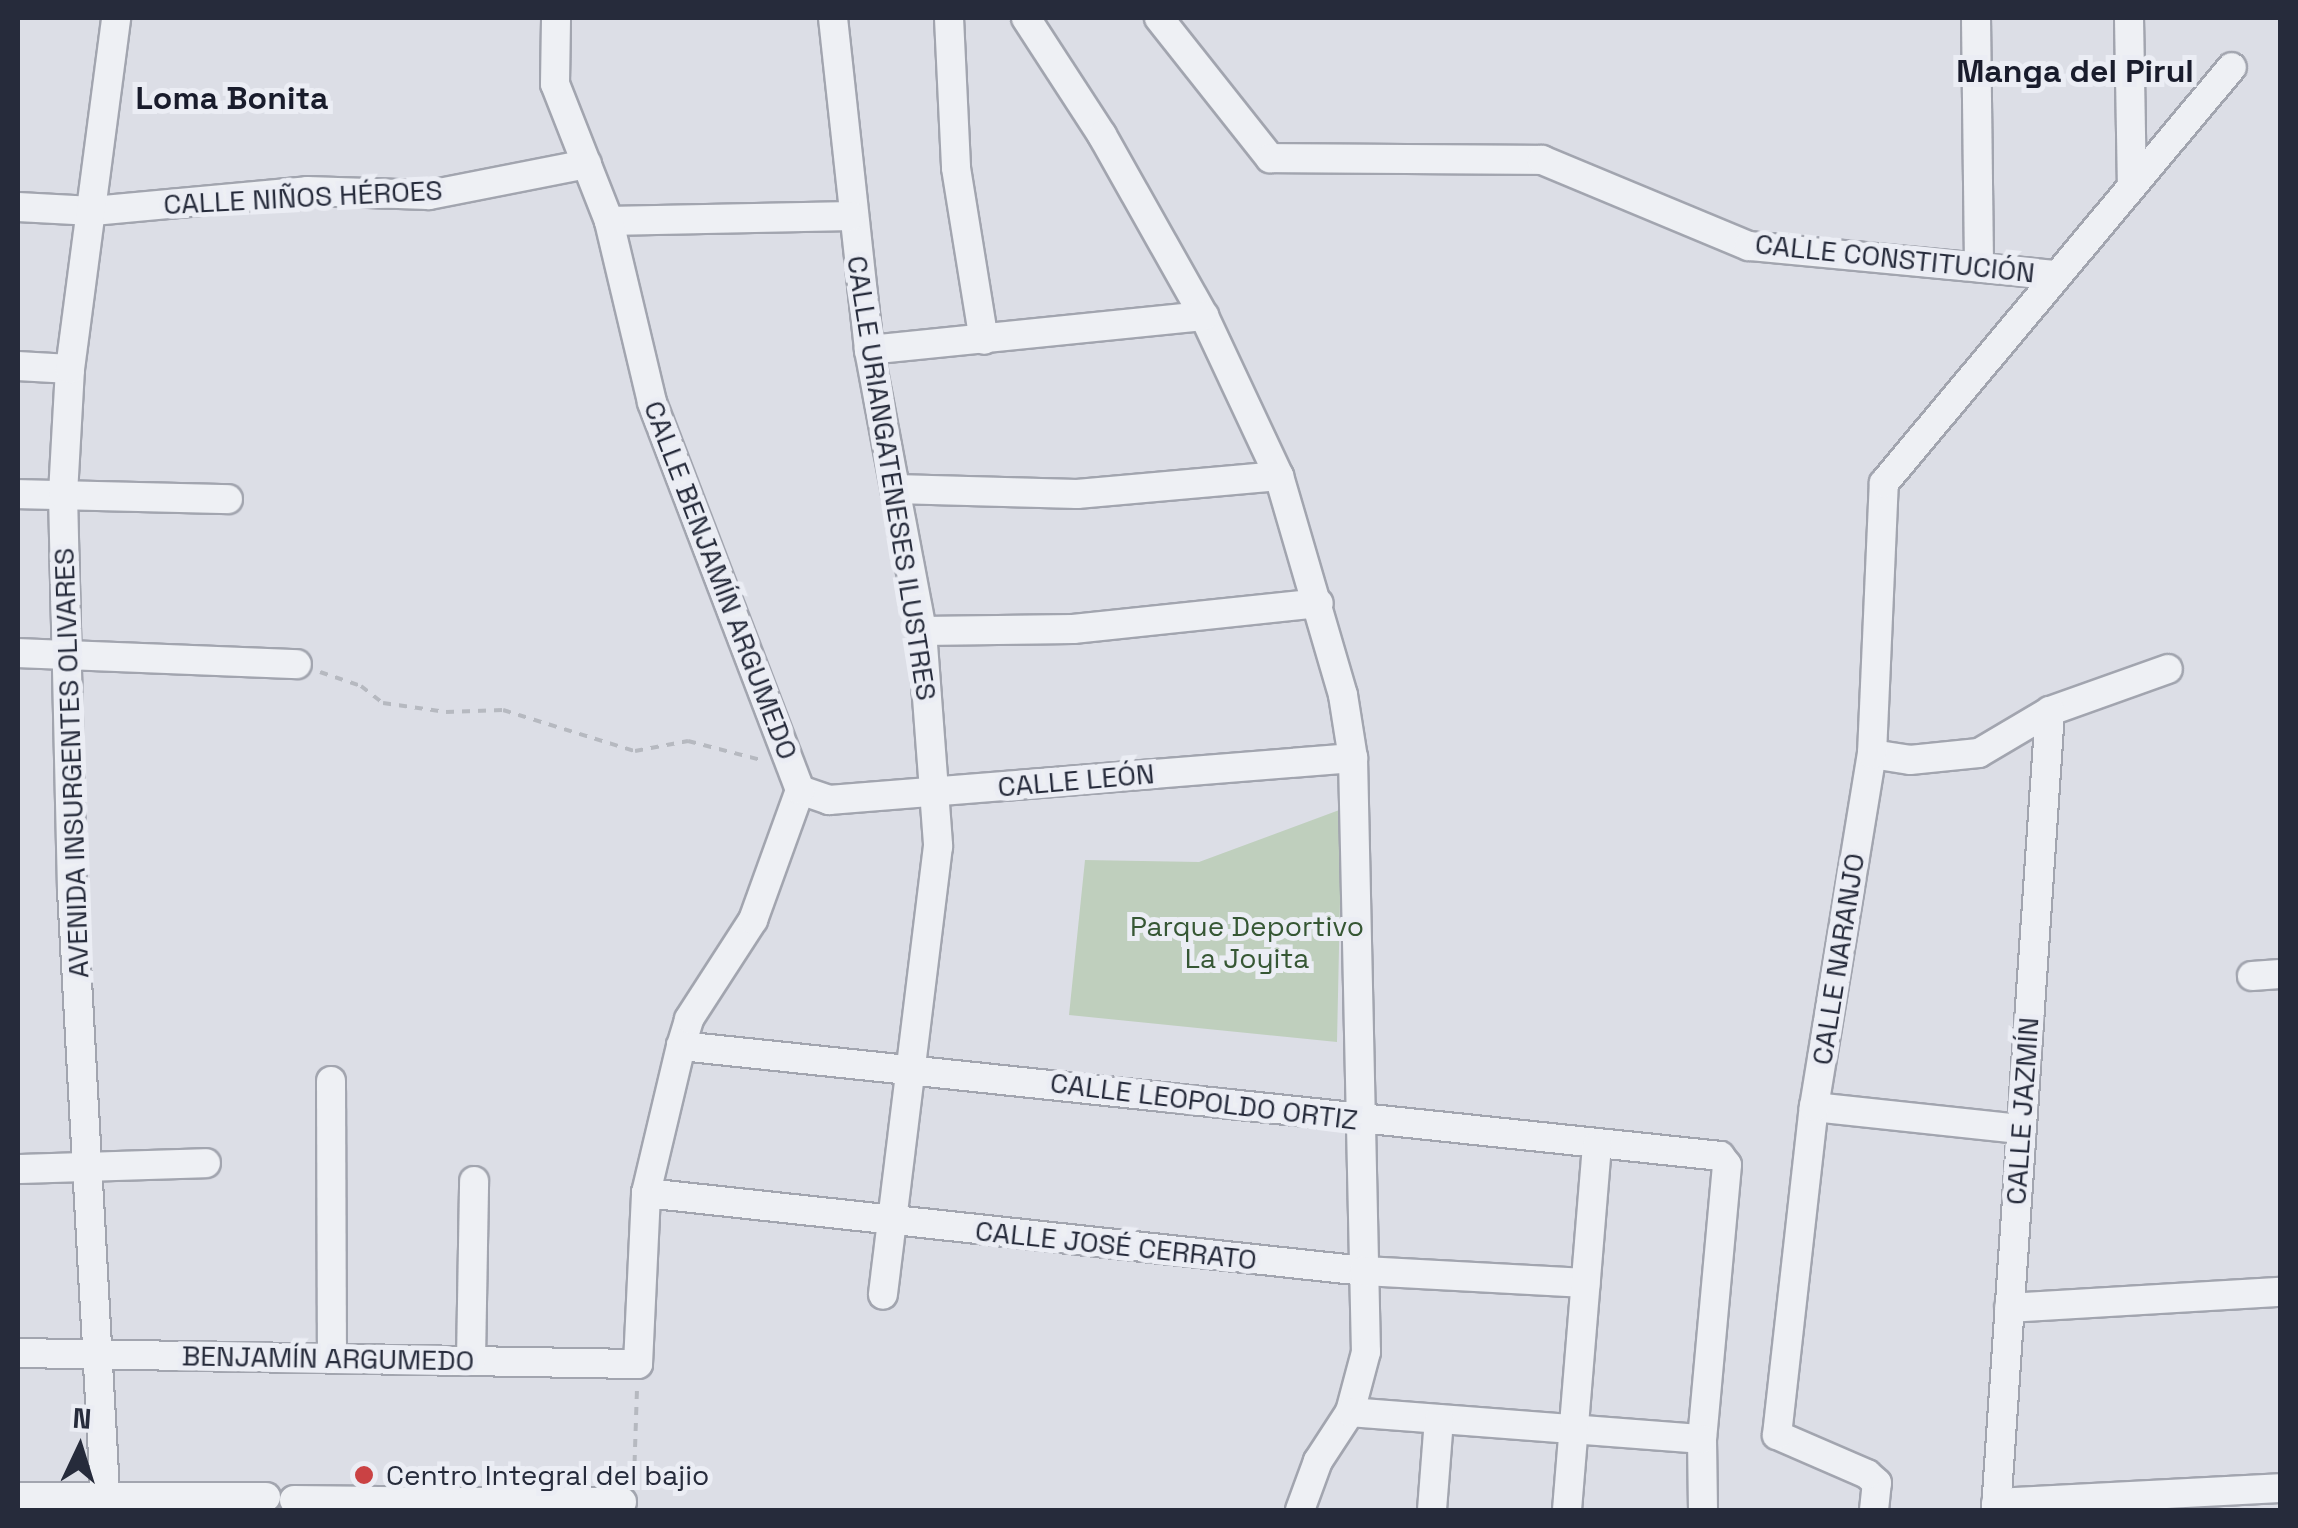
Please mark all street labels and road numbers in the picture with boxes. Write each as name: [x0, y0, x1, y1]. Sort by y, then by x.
street label: CALLE NIÑOS HÉROES: [163, 173, 443, 221]
street label: CALLE CONSTITUCIÓN: [1753, 227, 2037, 289]
street label: CALLE URIANGATENESES ILUSTRES: [840, 253, 944, 703]
street label: CALLE BENJAMÍN ARGUMEDO: [637, 396, 805, 764]
street label: AVENIDA INSURGENTES OLIVARES: [47, 547, 95, 979]
street label: CALLE LEÓN: [996, 756, 1156, 804]
street label: CALLE NARANJO: [1805, 851, 1871, 1067]
street label: CALLE JAZMÍN: [1999, 1016, 2045, 1206]
street label: CALLE LEOPOLDO ORTIZ: [1048, 1065, 1360, 1137]
street label: CALLE JOSÉ CERRATO: [974, 1214, 1258, 1276]
street label: BENJAMÍN ARGUMEDO: [181, 1339, 475, 1377]

